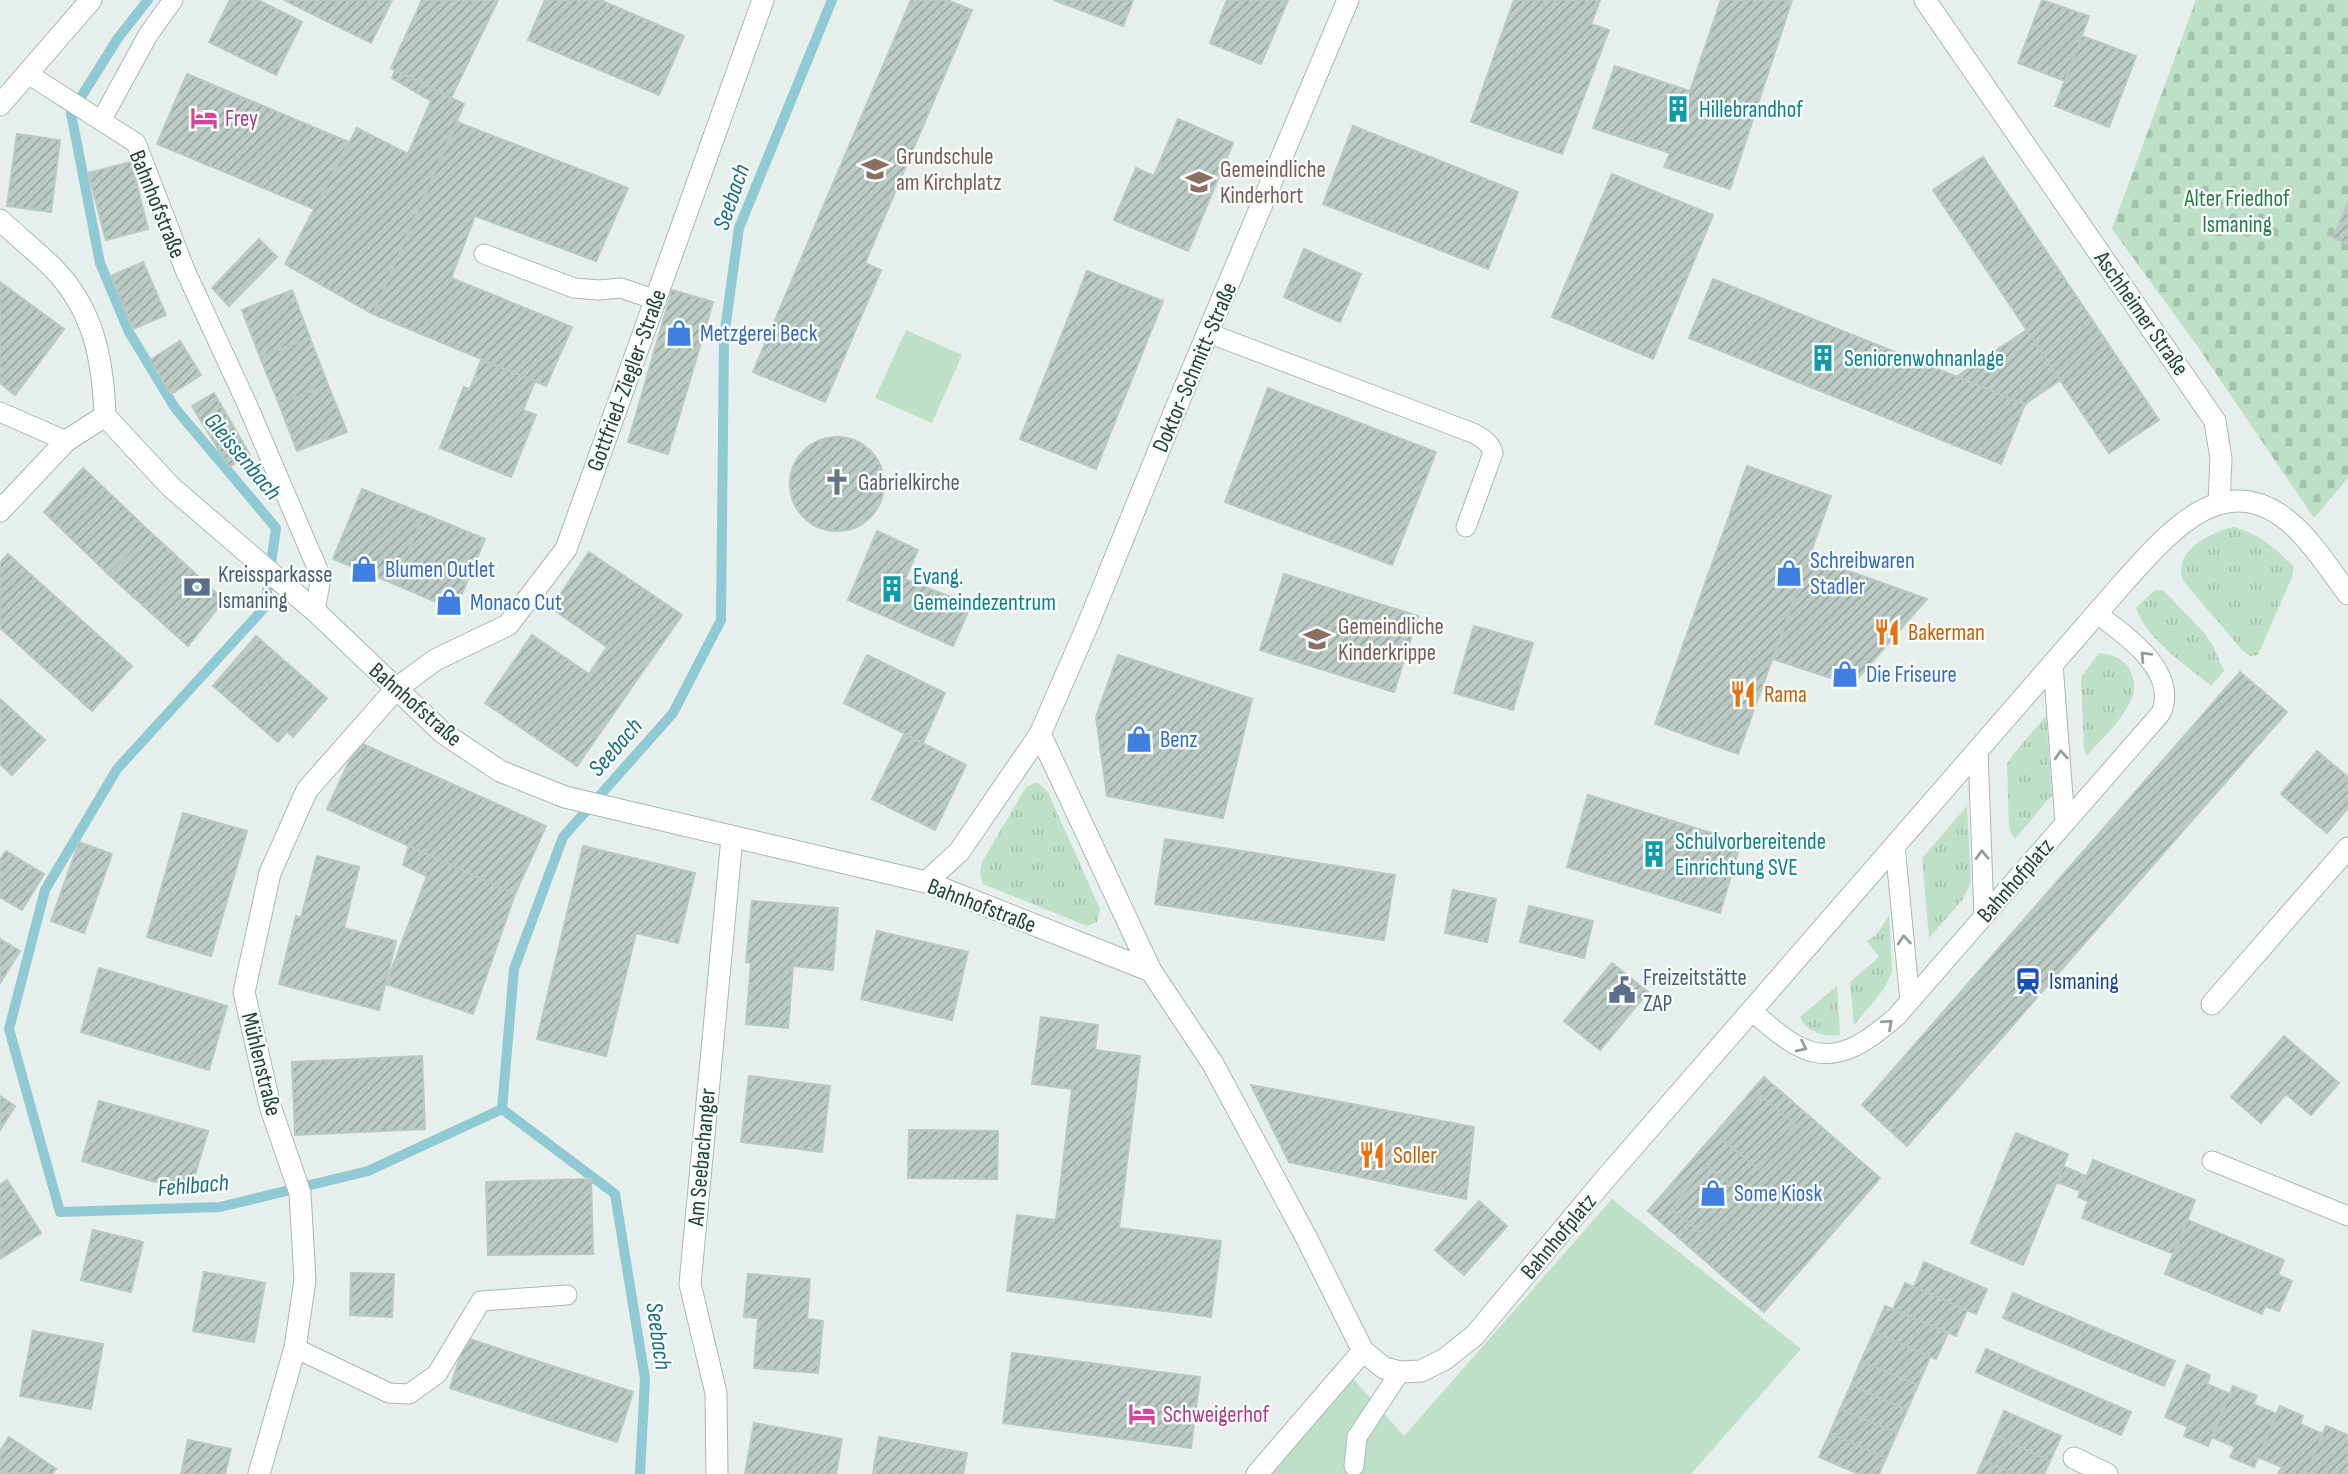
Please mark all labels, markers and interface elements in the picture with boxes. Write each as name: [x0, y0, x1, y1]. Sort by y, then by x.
building icon: Hillebrandhof: [1663, 94, 1693, 124]
place label: Hillebrandhof: [1699, 96, 1803, 124]
hotel icon: Frey: [189, 103, 219, 133]
place label: Frey: [225, 105, 258, 133]
place label: Grundschule am Kirchplatz: [896, 143, 1001, 197]
street label: Bahnhofstraße: [123, 146, 191, 262]
school or university icon: Grundschule am Kirchplatz: [860, 154, 890, 184]
place label: Gemeindliche Kinderhort: [1220, 156, 1326, 210]
water label: Seebach: [707, 160, 756, 234]
school or university icon: Gemeindliche Kinderhort: [1184, 167, 1214, 197]
park label: Alter Friedhof Ismaning: [2183, 185, 2290, 239]
street label: Aschheimer Straße: [2087, 245, 2194, 381]
street label: Doktor-Schmitt-Straße: [1147, 278, 1243, 457]
street label: Gottfried-Ziegler-Straße: [581, 286, 673, 475]
shop icon: Metzgerei Beck: [664, 318, 694, 348]
place label: Metzgerei Beck: [700, 320, 818, 348]
building icon: Seniorenwohnanlage: [1808, 343, 1838, 373]
place label: Seniorenwohnanlage: [1844, 345, 2004, 373]
water label: Gleissenbach: [198, 407, 287, 506]
church icon: Gabrielkirche: [822, 467, 852, 497]
place label: Gabrielkirche: [858, 469, 960, 497]
place label: Schreibwaren Stadler: [1810, 547, 1915, 601]
shop icon: Blumen Outlet: [349, 554, 379, 584]
place label: Blumen Outlet: [385, 556, 495, 584]
shop icon: Schreibwaren Stadler: [1774, 558, 1804, 588]
place label: Kreissparkasse Ismaning: [218, 561, 332, 615]
place label: Evang. Gemeindezentrum: [913, 563, 1056, 617]
bank icon: Kreissparkasse Ismaning: [182, 572, 212, 602]
building icon: Evang. Gemeindezentrum: [877, 574, 907, 604]
shop icon: Monaco Cut: [434, 587, 464, 617]
place label: Monaco Cut: [470, 589, 562, 617]
place label: Gemeindliche Kinderkrippe: [1338, 613, 1444, 667]
restaurant icon: Bakerman: [1872, 617, 1902, 647]
place label: Bakerman: [1908, 619, 1985, 647]
school or university icon: Gemeindliche Kinderkrippe: [1302, 624, 1332, 654]
one-way arrow: [2140, 651, 2153, 664]
street label: Bahnhofstraße: [363, 657, 468, 753]
shop icon: Die Friseure: [1830, 659, 1860, 689]
place label: Die Friseure: [1866, 661, 1957, 689]
restaurant icon: Rama: [1728, 679, 1758, 709]
place label: Rama: [1764, 681, 1807, 709]
water label: Seebach: [582, 712, 649, 782]
shop icon: Benz: [1124, 724, 1154, 754]
place label: Benz: [1160, 726, 1198, 754]
one-way arrow: [2053, 749, 2068, 760]
place label: Schulvorbereitende Einrichtung SVE: [1675, 828, 1826, 882]
street label: Bahnhofplatz: [1971, 833, 2060, 929]
building icon: Schulvorbereitende Einrichtung SVE: [1639, 839, 1669, 869]
one-way arrow: [1974, 849, 1989, 860]
street label: Bahnhofstraße: [923, 872, 1040, 939]
one-way arrow: [1897, 934, 1912, 946]
place label: Freizeitstätte ZAP: [1643, 964, 1747, 1018]
station icon: Ismaning: [2013, 966, 2043, 996]
place label: Ismaning: [2049, 968, 2119, 996]
public building icon: Freizeitstätte ZAP: [1607, 975, 1637, 1005]
street label: Mühlenstraße: [235, 1010, 287, 1119]
one-way arrow: [1880, 1020, 1893, 1032]
one-way arrow: [1795, 1039, 1808, 1052]
street label: Am Seebachanger: [682, 1087, 722, 1228]
restaurant icon: Soller: [1357, 1140, 1387, 1170]
place label: Soller: [1393, 1142, 1437, 1170]
water label: Fehlbach: [156, 1168, 230, 1203]
shop icon: Some Kiosk: [1698, 1178, 1728, 1208]
place label: Some Kiosk: [1734, 1180, 1823, 1208]
street label: Bahnhofplatz: [1515, 1188, 1603, 1285]
water label: Seebach: [639, 1301, 678, 1372]
hotel icon: Schweigerhof: [1127, 1399, 1157, 1429]
place label: Schweigerhof: [1163, 1401, 1269, 1429]

